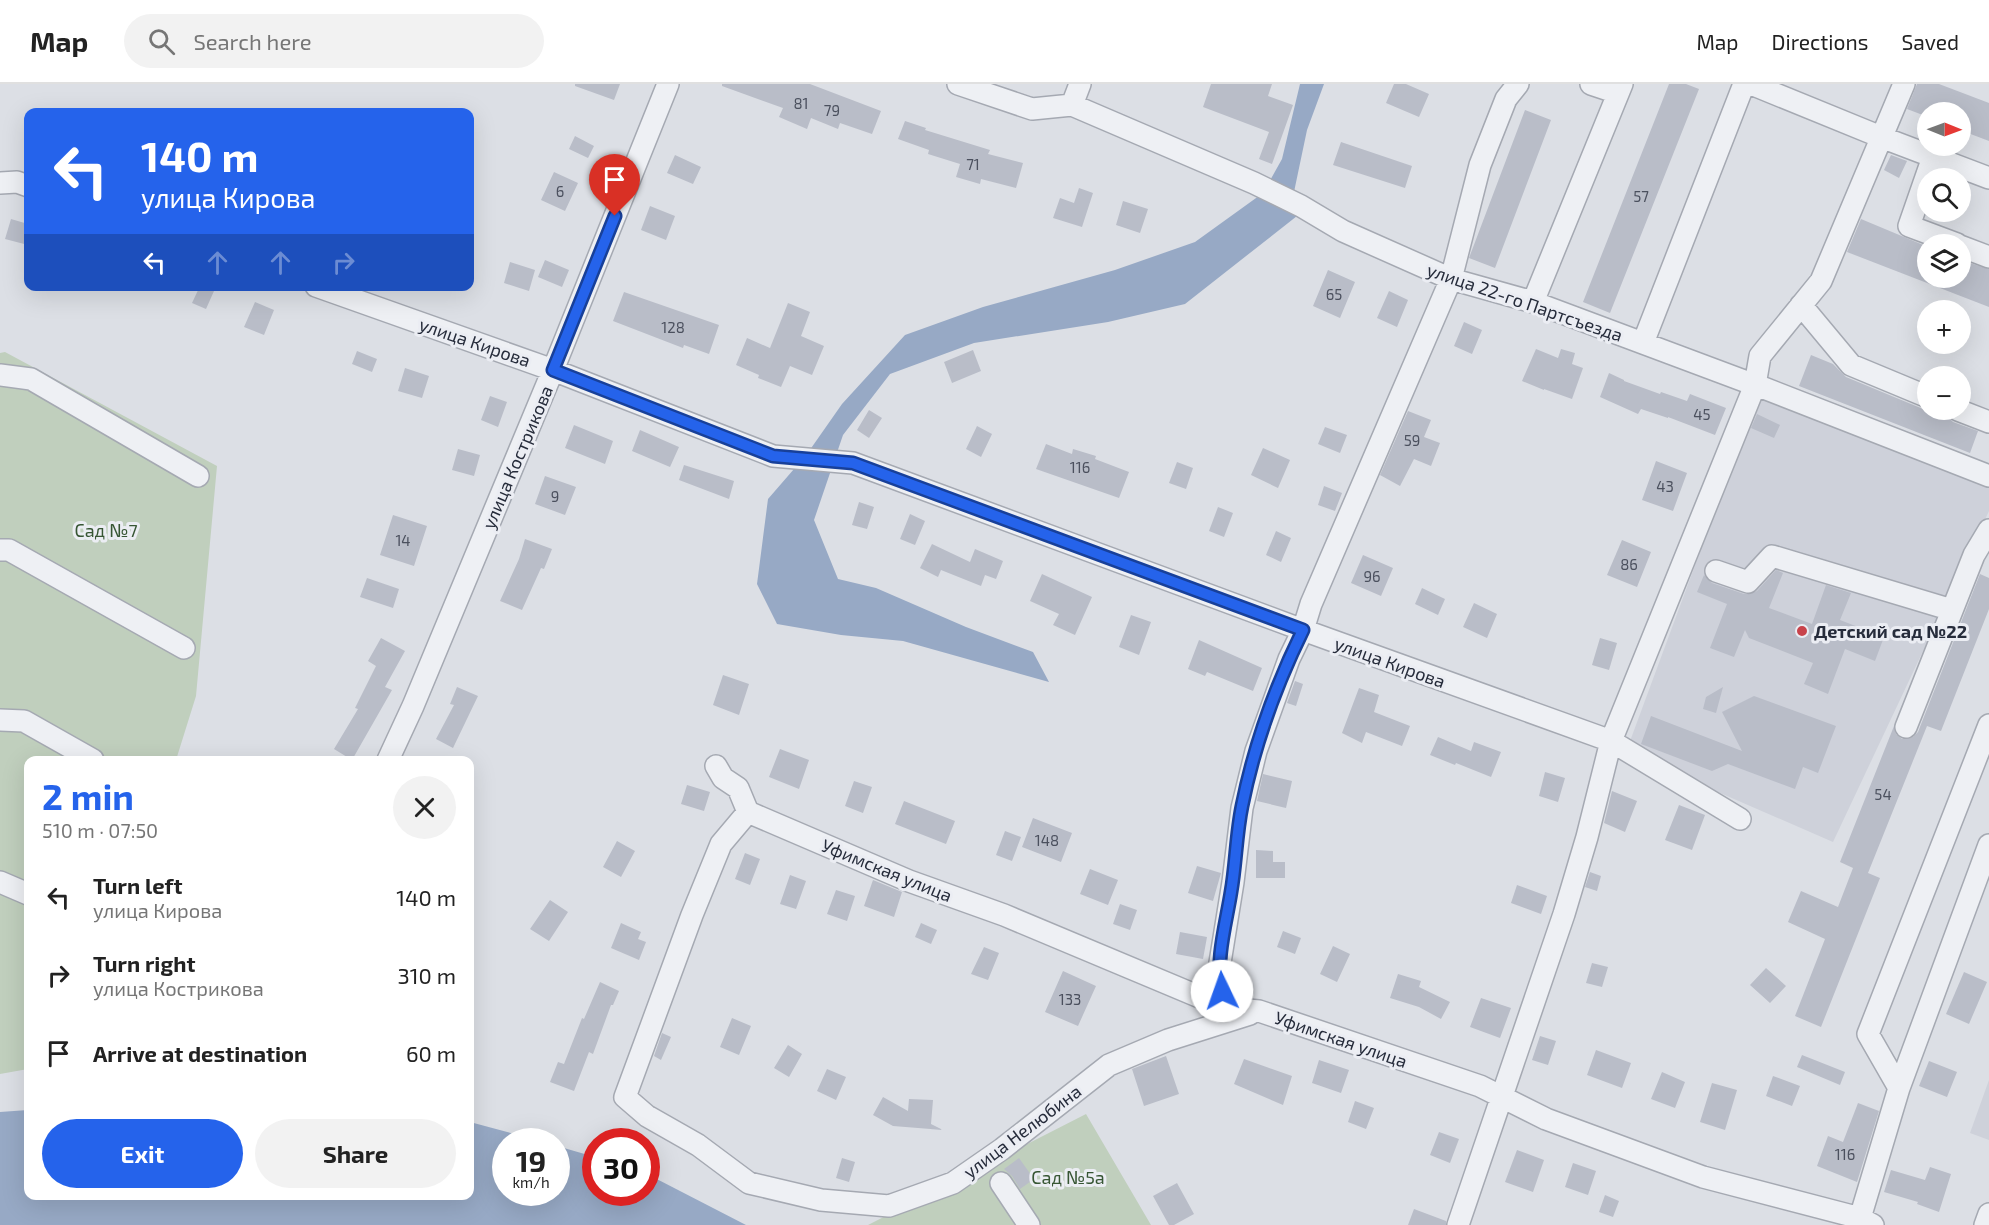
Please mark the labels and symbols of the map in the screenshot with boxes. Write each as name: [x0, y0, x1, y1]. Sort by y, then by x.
house number: 81: [793, 94, 809, 112]
house number: 79: [824, 101, 840, 119]
north arrow: [1917, 102, 1971, 156]
pin: [589, 154, 640, 216]
house number: 71: [966, 155, 980, 173]
house number: 6: [556, 182, 564, 200]
house number: 57: [1633, 187, 1649, 205]
street label: улица 22-го Партсъезда: [1424, 258, 1626, 346]
house number: 65: [1326, 285, 1342, 303]
street label: улица Кирова: [416, 313, 534, 371]
house number: 128: [661, 318, 685, 336]
street label: улица Кострикова: [477, 382, 557, 532]
house number: 45: [1693, 405, 1711, 423]
house number: 59: [1404, 431, 1420, 449]
house number: 116: [1070, 458, 1090, 476]
house number: 43: [1656, 477, 1674, 495]
house number: 9: [551, 487, 559, 505]
park label: Сад №7: [74, 519, 138, 541]
house number: 14: [395, 531, 411, 549]
house number: 86: [1620, 555, 1638, 573]
house number: 96: [1363, 567, 1381, 585]
place label: Детский сад №22: [1814, 620, 1967, 642]
marker: Детский сад №22: [1795, 624, 1809, 638]
street label: улица Кирова: [1332, 632, 1448, 692]
house number: 54: [1874, 785, 1892, 803]
house number: 148: [1035, 831, 1059, 849]
street label: Уфимская улица: [819, 834, 955, 906]
position arrow: [1190, 959, 1254, 1023]
house number: 133: [1059, 990, 1081, 1008]
street label: Уфимская улица: [1272, 1006, 1410, 1072]
street label: улица Нелюбина: [959, 1080, 1085, 1182]
speed limit sign: 30: [582, 1128, 660, 1206]
house number: 116: [1835, 1145, 1855, 1163]
park label: Сад №5а: [1031, 1166, 1105, 1188]

